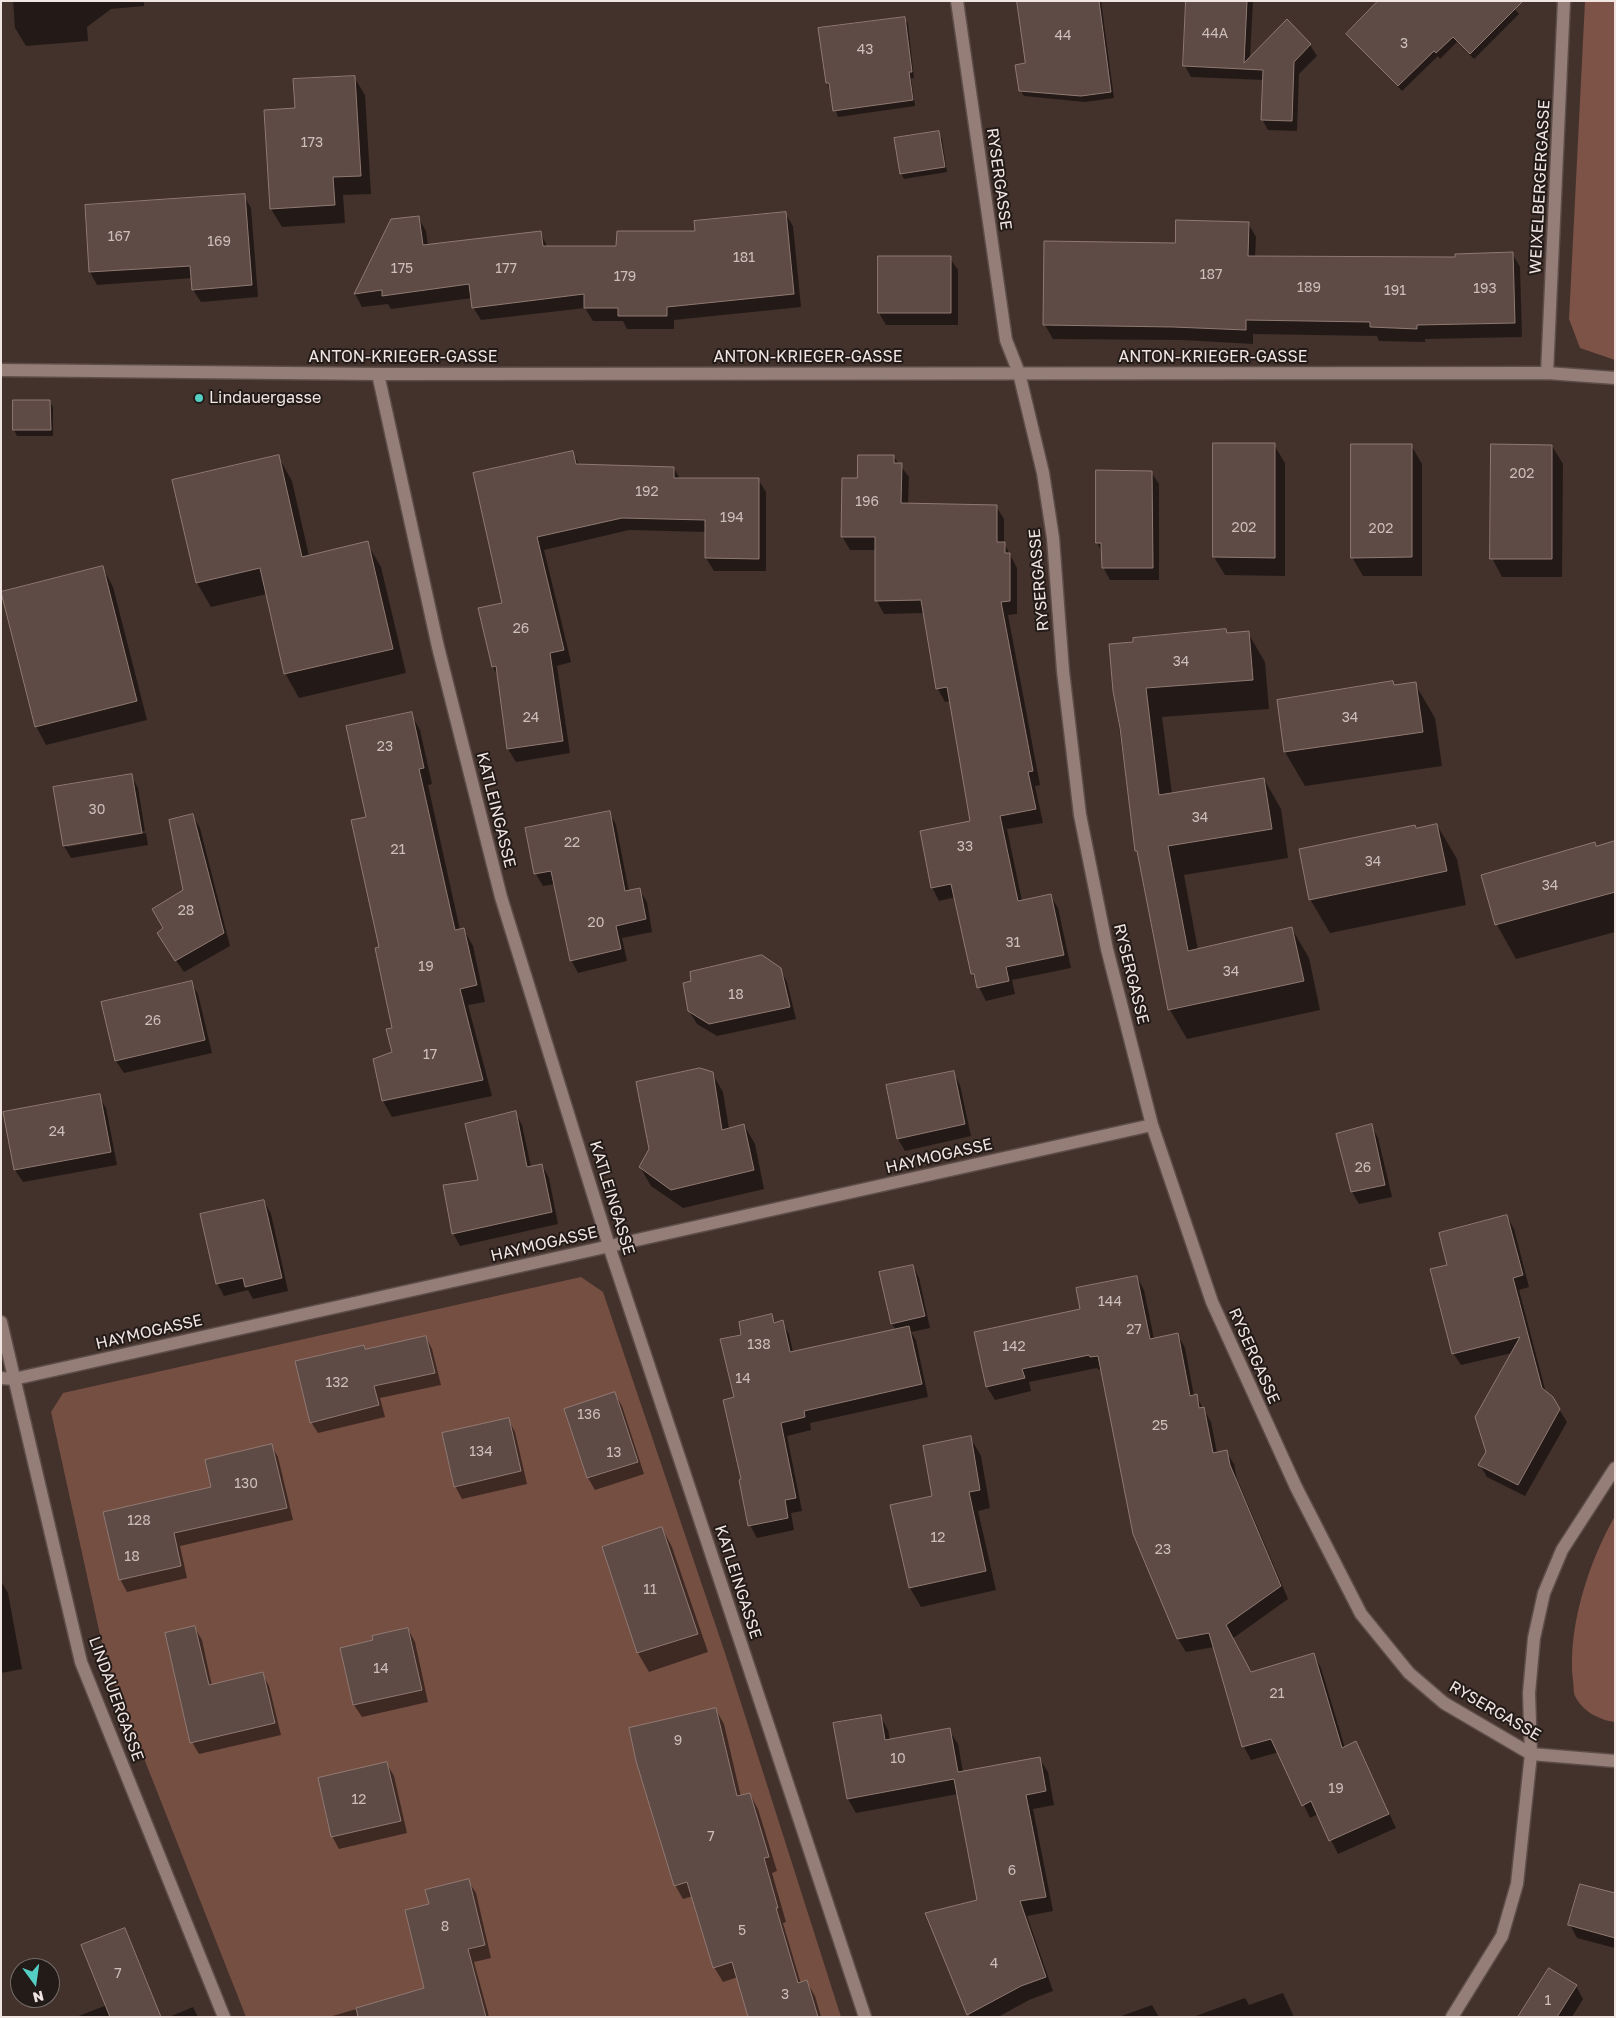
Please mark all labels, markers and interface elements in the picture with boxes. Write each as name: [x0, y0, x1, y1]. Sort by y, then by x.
house number: 44A: [1202, 26, 1228, 42]
house number: 44: [1054, 28, 1072, 44]
house number: 3: [1400, 36, 1408, 52]
house number: 43: [857, 42, 873, 58]
street label: WEIXELBERGERGASSE: [1526, 99, 1554, 275]
street label: RYSERGASSE: [982, 127, 1016, 231]
house number: 173: [301, 135, 323, 151]
house number: 167: [108, 229, 130, 245]
house number: 169: [207, 234, 231, 250]
house number: 181: [733, 250, 755, 266]
house number: 175: [391, 261, 413, 277]
house number: 177: [495, 261, 517, 277]
house number: 187: [1200, 267, 1222, 283]
house number: 179: [614, 269, 636, 285]
house number: 189: [1297, 280, 1321, 296]
house number: 193: [1473, 281, 1497, 297]
house number: 191: [1384, 283, 1406, 299]
street label: ANTON-KRIEGER-GASSE: [309, 347, 497, 367]
street label: ANTON-KRIEGER-GASSE: [714, 347, 902, 367]
street label: ANTON-KRIEGER-GASSE: [1119, 347, 1307, 367]
place label: Lindauergasse: [209, 388, 321, 408]
marker: Lindauergasse: [193, 392, 205, 404]
house number: 202: [1510, 466, 1534, 482]
house number: 192: [635, 484, 659, 500]
house number: 196: [855, 494, 879, 510]
house number: 194: [720, 510, 744, 526]
house number: 202: [1232, 520, 1256, 536]
house number: 202: [1369, 521, 1393, 537]
street label: RYSERGASSE: [1025, 528, 1053, 632]
house number: 26: [513, 621, 529, 637]
house number: 34: [1173, 654, 1189, 670]
house number: 24: [523, 710, 539, 726]
house number: 34: [1342, 710, 1358, 726]
house number: 23: [377, 739, 393, 755]
street label: KATLEINGASSE: [472, 750, 520, 870]
house number: 30: [89, 802, 105, 818]
house number: 34: [1192, 810, 1208, 826]
house number: 22: [564, 835, 580, 851]
house number: 33: [957, 839, 973, 855]
house number: 21: [391, 842, 405, 858]
house number: 34: [1365, 854, 1381, 870]
house number: 34: [1542, 878, 1558, 894]
house number: 28: [178, 903, 194, 919]
house number: 20: [588, 915, 604, 931]
street label: RYSERGASSE: [1109, 922, 1153, 1026]
house number: 31: [1006, 935, 1020, 951]
house number: 19: [418, 959, 434, 975]
house number: 34: [1223, 964, 1239, 980]
house number: 18: [728, 987, 744, 1003]
house number: 26: [145, 1013, 161, 1029]
house number: 17: [423, 1047, 437, 1063]
house number: 24: [49, 1124, 65, 1140]
street label: HAYMOGASSE: [884, 1134, 994, 1178]
street label: KATLEINGASSE: [585, 1139, 639, 1257]
house number: 26: [1355, 1160, 1371, 1176]
street label: HAYMOGASSE: [489, 1222, 599, 1266]
house number: 144: [1098, 1294, 1122, 1310]
street label: RYSERGASSE: [1224, 1305, 1284, 1407]
street label: HAYMOGASSE: [94, 1310, 204, 1354]
house number: 27: [1126, 1322, 1142, 1338]
house number: 138: [747, 1337, 771, 1353]
house number: 142: [1002, 1339, 1026, 1355]
house number: 14: [735, 1371, 751, 1387]
house number: 132: [325, 1375, 349, 1391]
house number: 136: [577, 1407, 601, 1423]
house number: 25: [1152, 1418, 1168, 1434]
house number: 134: [469, 1444, 493, 1460]
house number: 13: [607, 1445, 621, 1461]
house number: 130: [234, 1476, 258, 1492]
house number: 128: [127, 1513, 151, 1529]
street label: KATLEINGASSE: [711, 1523, 765, 1641]
house number: 12: [931, 1530, 945, 1546]
house number: 23: [1155, 1542, 1171, 1558]
house number: 18: [124, 1549, 140, 1565]
house number: 11: [643, 1582, 657, 1598]
street label: LINDAUERGASSE: [84, 1634, 148, 1764]
house number: 14: [373, 1661, 389, 1677]
street label: RYSERGASSE: [1446, 1677, 1544, 1745]
house number: 21: [1270, 1686, 1284, 1702]
house number: 9: [674, 1733, 682, 1749]
house number: 10: [890, 1751, 906, 1767]
house number: 19: [1328, 1781, 1344, 1797]
house number: 12: [352, 1792, 366, 1808]
house number: 7: [707, 1829, 715, 1845]
house number: 6: [1008, 1863, 1016, 1879]
house number: 8: [441, 1919, 449, 1935]
house number: 5: [738, 1923, 746, 1939]
house number: 4: [990, 1956, 998, 1972]
north arrow: [10, 1958, 60, 2008]
house number: 7: [114, 1966, 122, 1982]
house number: 3: [781, 1987, 789, 2003]
text: N: [31, 1988, 46, 2007]
house number: 1: [1545, 1993, 1551, 2009]

